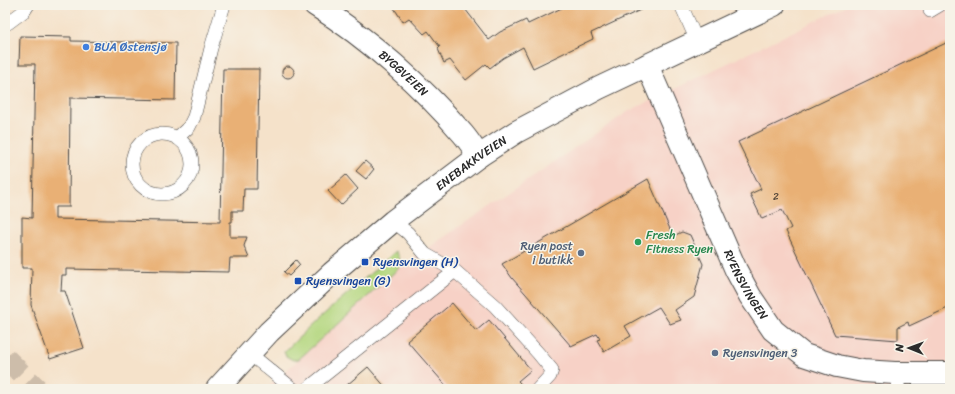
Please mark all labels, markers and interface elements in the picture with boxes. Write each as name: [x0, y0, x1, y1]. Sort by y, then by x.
place label: BUA Østensjø: [94, 36, 167, 58]
marker: BUA Østensjø: [81, 42, 91, 52]
street label: BYGGVEIEN: [374, 45, 434, 102]
street label: ENEBAKKVEIEN: [430, 129, 512, 196]
house number: 2: [773, 188, 779, 206]
place label: Fresh Fitness Ryen: [646, 224, 714, 260]
place label: Ryen post i butikk: [521, 235, 574, 271]
marker: Fresh Fitness Ryen: [633, 237, 643, 247]
street label: RYENSVINGEN: [717, 246, 775, 325]
marker: Ryen post i butikk: [576, 248, 586, 258]
place label: Ryensvingen (H): [373, 251, 459, 273]
marker: Ryensvingen (H): [360, 257, 370, 267]
place label: Ryensvingen (G): [306, 270, 391, 292]
marker: Ryensvingen (G): [293, 276, 303, 286]
north arrow: [889, 328, 929, 368]
place label: Ryensvingen 3: [723, 342, 798, 364]
text: N: [890, 343, 909, 353]
marker: Ryensvingen 3: [710, 348, 720, 358]

